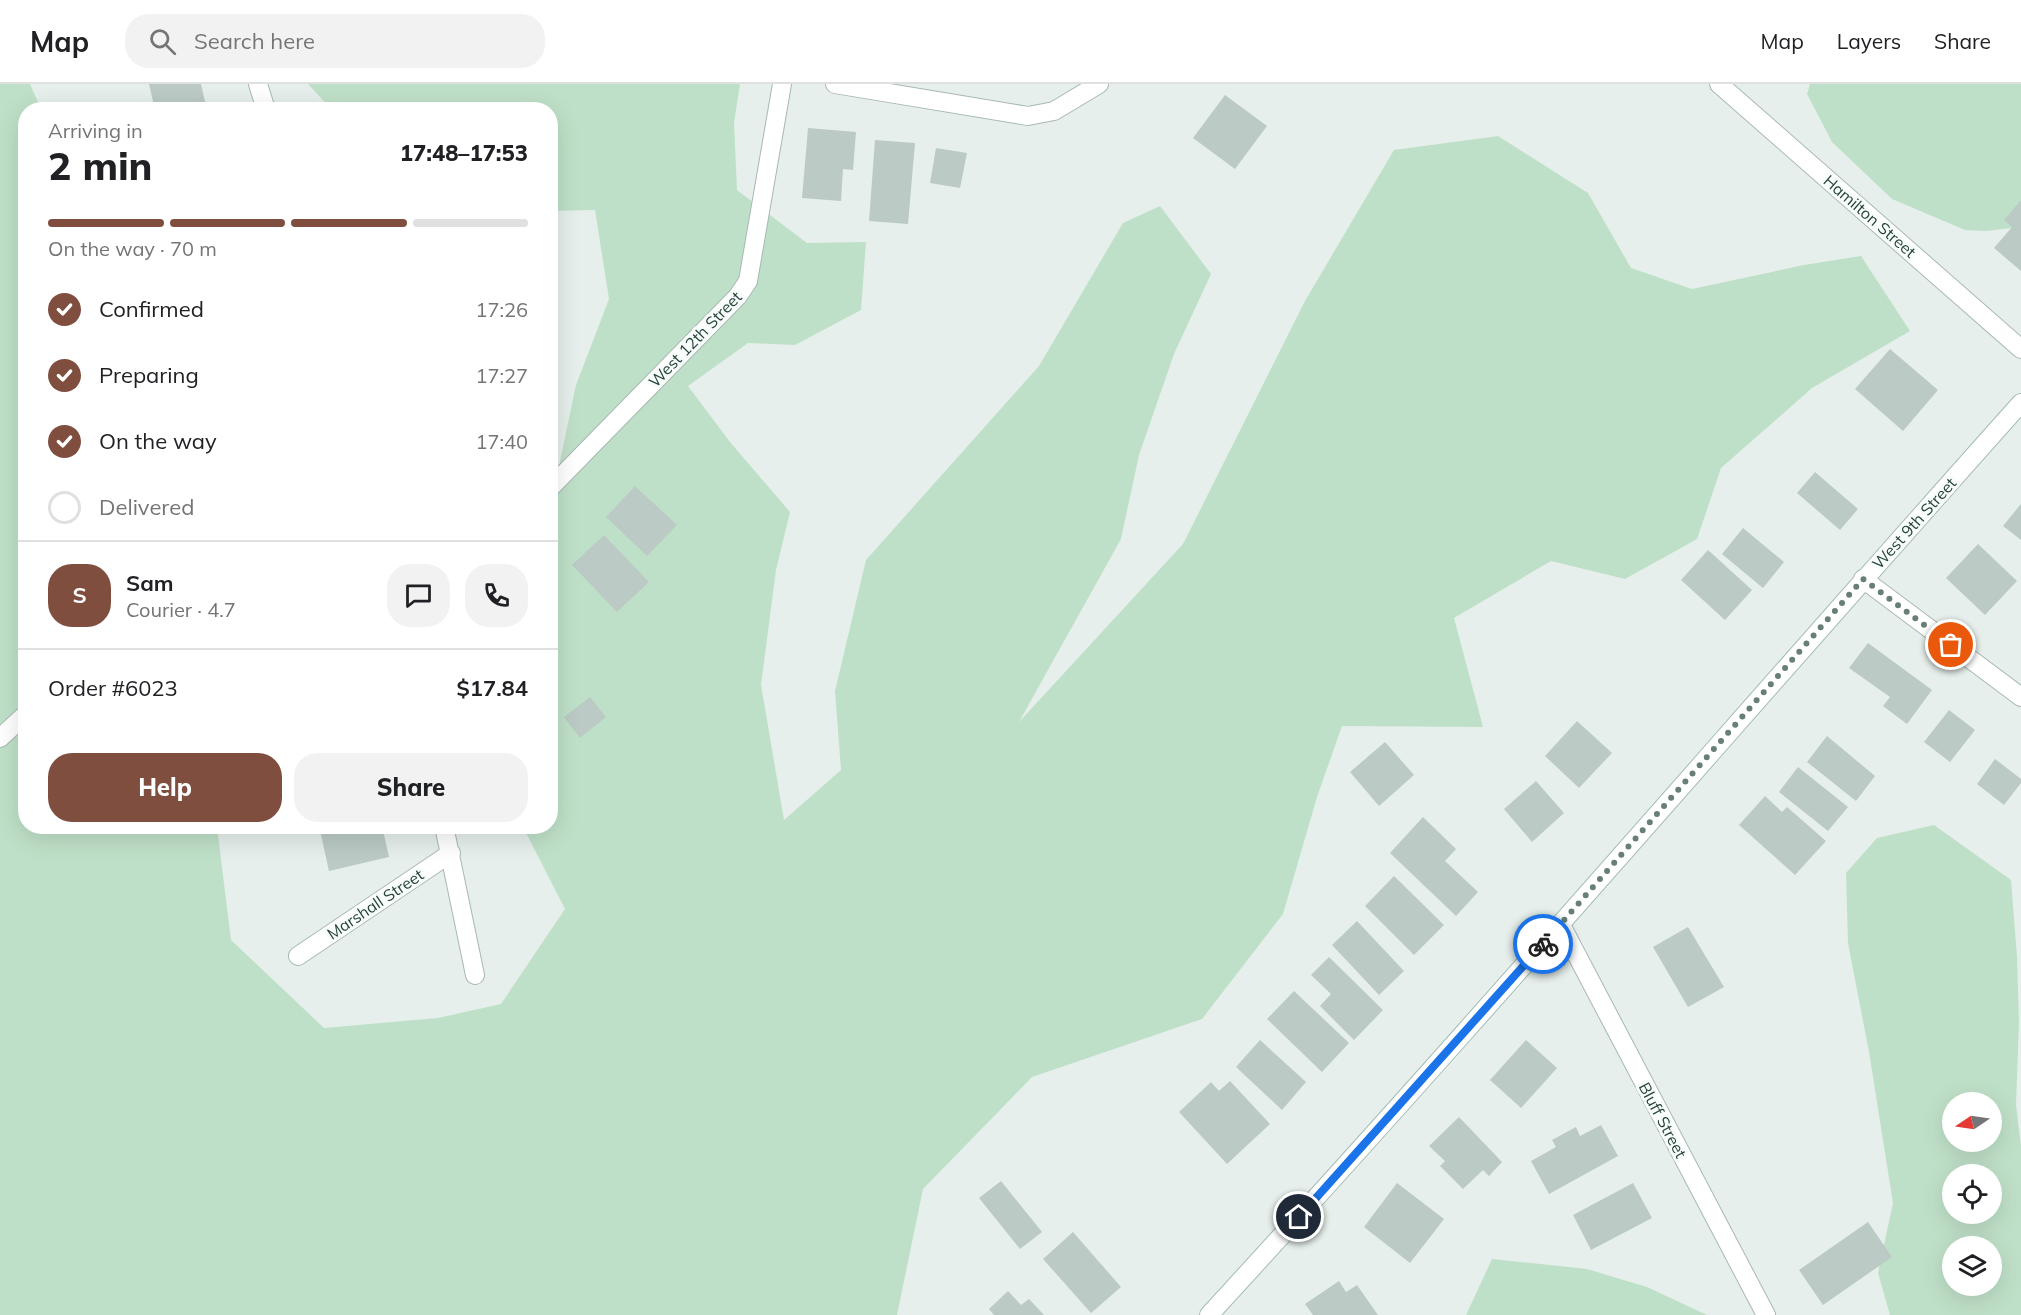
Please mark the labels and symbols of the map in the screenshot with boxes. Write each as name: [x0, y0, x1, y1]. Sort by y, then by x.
street label: Hamilton Street: [1820, 170, 1921, 262]
street label: West 12th Street: [644, 287, 746, 391]
street label: West 9th Street: [1868, 473, 1961, 573]
pin: [1925, 619, 1976, 670]
street label: Marshall Street: [323, 864, 427, 944]
courier: [1513, 914, 1573, 974]
street label: Bluff Street: [1635, 1079, 1691, 1162]
north arrow: [1942, 1092, 2002, 1152]
pin: [1273, 1191, 1324, 1242]

